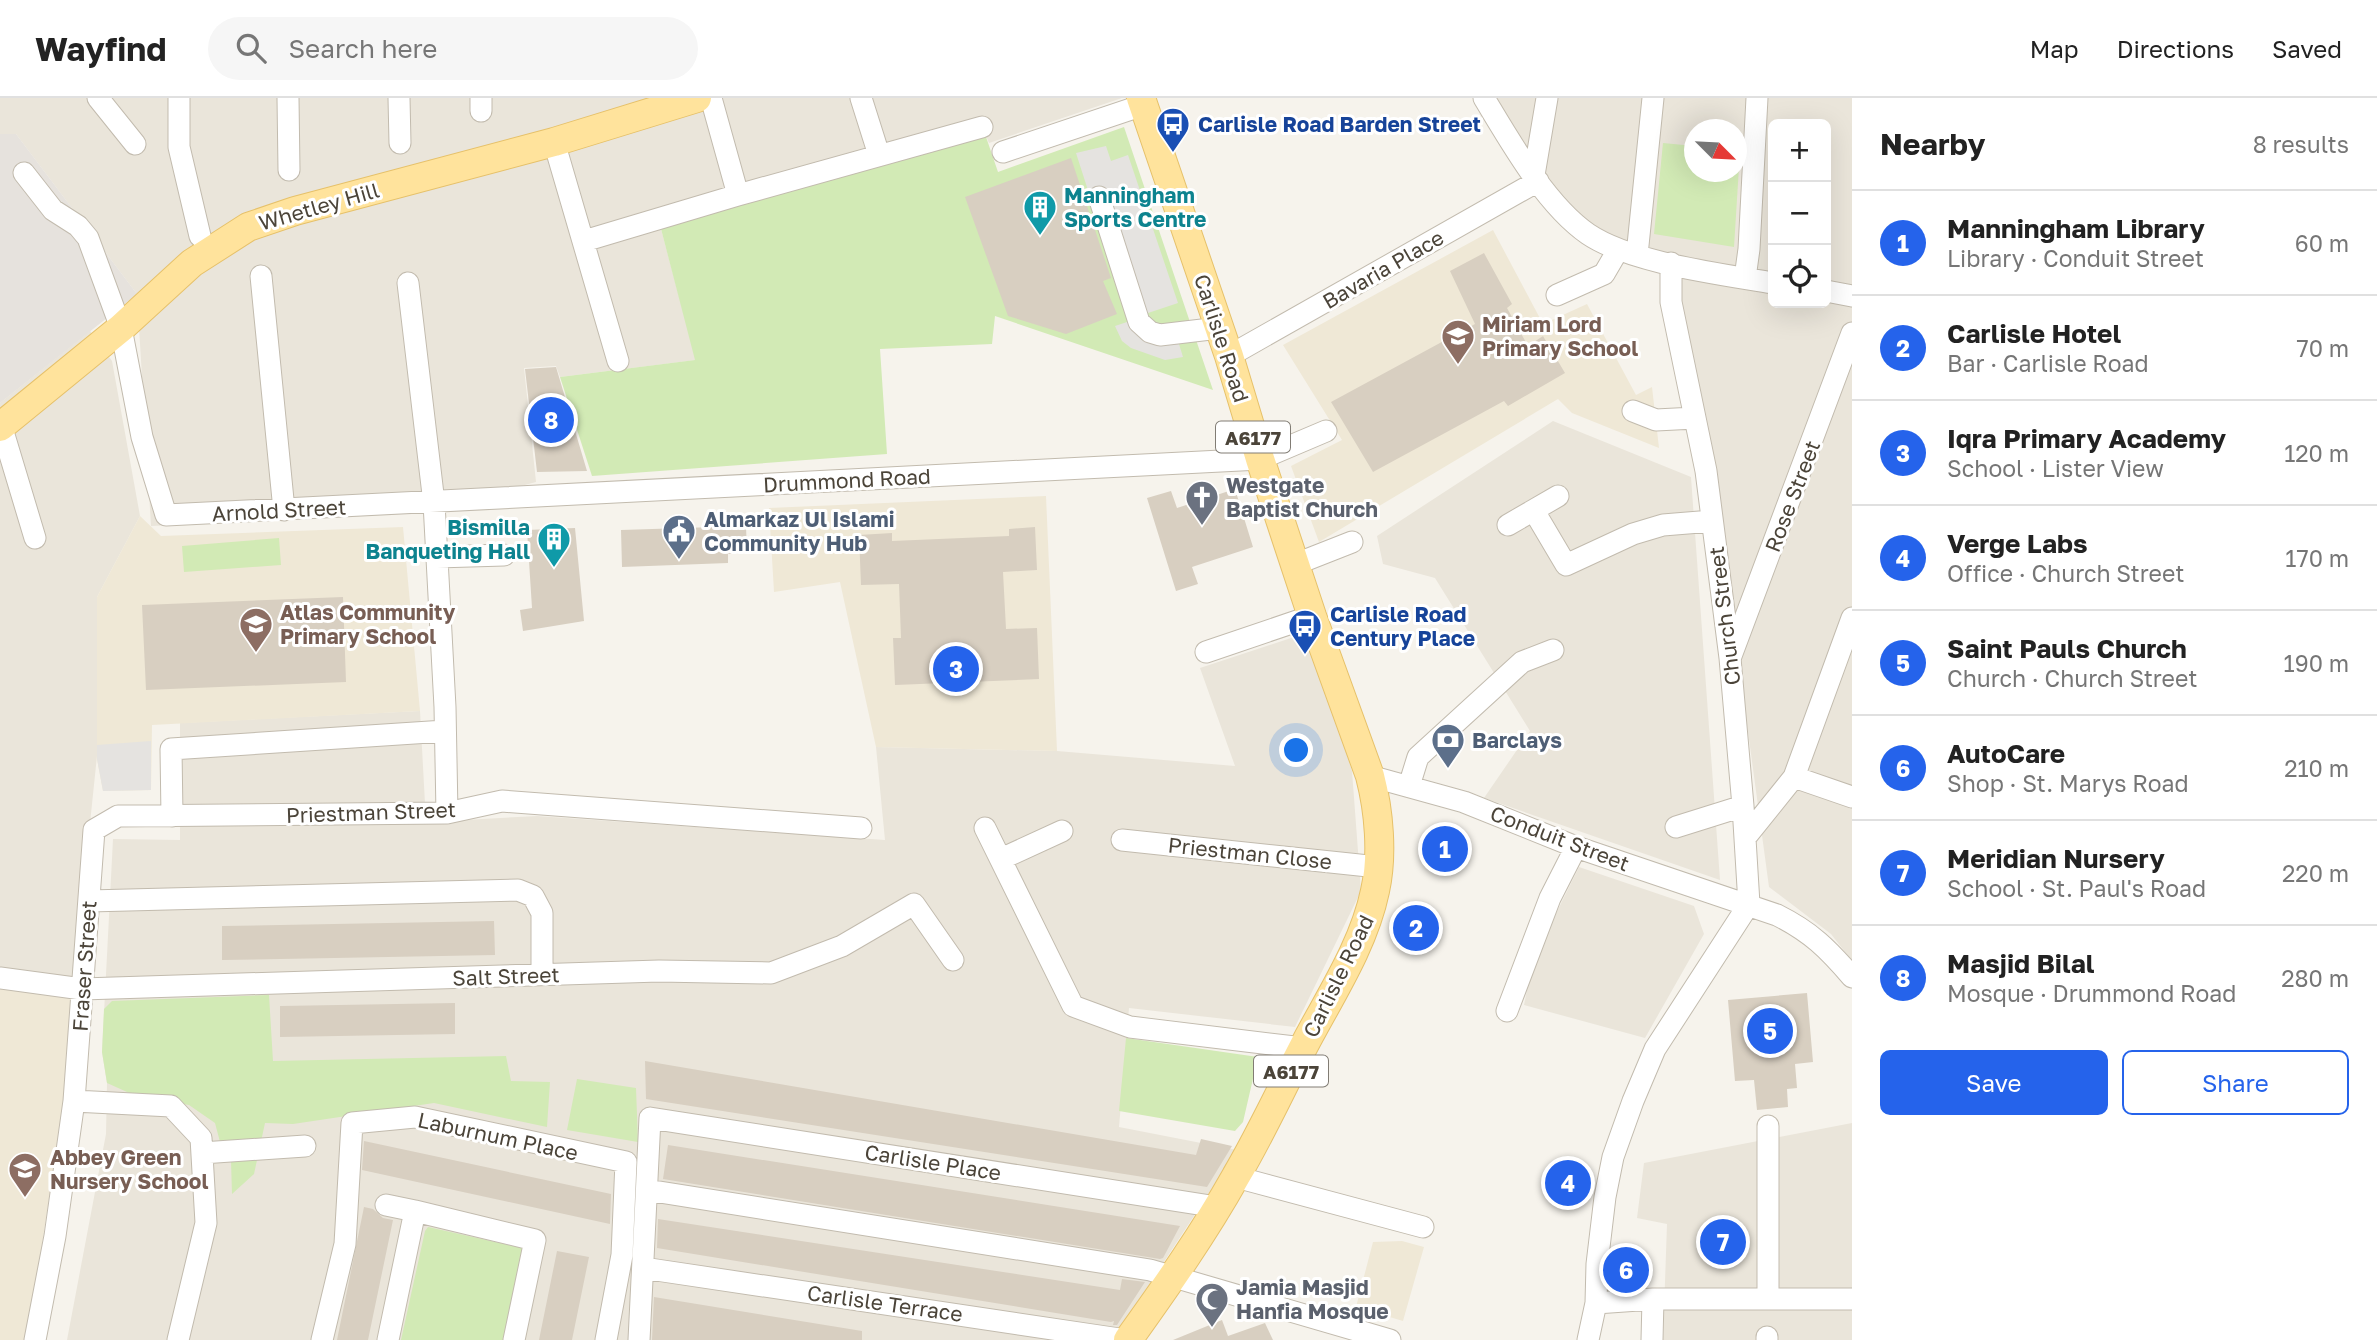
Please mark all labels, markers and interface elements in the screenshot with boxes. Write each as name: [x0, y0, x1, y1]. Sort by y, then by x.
search box: [208, 17, 698, 80]
text: Wayfind: [35, 29, 166, 68]
icon: search: [232, 29, 270, 67]
text: Search here: [288, 33, 437, 64]
text: Map: [2030, 34, 2079, 63]
text: Directions: [2117, 34, 2234, 63]
text: Saved: [2272, 34, 2342, 63]
bus stop icon: Carlisle Road Barden Street: [1154, 105, 1192, 154]
place label: Carlisle Road Barden Street: [1198, 111, 1481, 137]
north arrow: [1684, 119, 1747, 182]
map controls: [1768, 119, 1831, 308]
button: +: [1768, 119, 1831, 182]
text: Nearby: [1880, 126, 1985, 162]
text: 8 results: [2253, 130, 2349, 158]
street label: Whetley Hill: [256, 176, 382, 236]
place label: Manningham Sports Centre: [1064, 182, 1206, 232]
button: −: [1768, 182, 1831, 245]
building icon: Manningham Sports Centre: [1021, 188, 1059, 237]
text: Manningham Library: [1947, 213, 2205, 244]
street label: Bavaria Place: [1318, 224, 1448, 314]
text: 1: [1897, 229, 1909, 257]
text: 60 m: [2295, 229, 2349, 257]
text: Library · Conduit Street: [1947, 244, 2204, 272]
button: locate: [1768, 245, 1831, 308]
street label: Carlisle Road: [1189, 271, 1255, 405]
place label: Miriam Lord Primary School: [1482, 311, 1638, 361]
school or university icon: Miriam Lord Primary School: [1439, 317, 1477, 366]
text: Carlisle Hotel: [1947, 318, 2121, 349]
text: 2: [1896, 334, 1910, 362]
text: 70 m: [2296, 334, 2349, 362]
text: Bar · Carlisle Road: [1947, 349, 2149, 377]
pin: 8: [528, 394, 574, 446]
road number: A6177: [1216, 422, 1290, 452]
text: Iqra Primary Academy: [1947, 423, 2226, 454]
street label: Rose Street: [1759, 437, 1825, 555]
text: 3: [1896, 439, 1910, 467]
text: 120 m: [2284, 439, 2349, 467]
text: School · Lister View: [1947, 454, 2164, 482]
street label: Drummond Road: [762, 463, 932, 497]
place label: Westgate Baptist Church: [1226, 472, 1378, 522]
church icon: Westgate Baptist Church: [1183, 478, 1221, 527]
street label: Arnold Street: [211, 493, 347, 527]
place label: Almarkaz Ul Islami Community Hub: [704, 506, 894, 556]
public building icon: Almarkaz Ul Islami Community Hub: [660, 512, 698, 561]
place label: Bismilla Banqueting Hall: [365, 514, 530, 564]
building icon: Bismilla Banqueting Hall: [535, 520, 573, 569]
text: Verge Labs: [1947, 528, 2088, 559]
text: 4: [1896, 544, 1910, 572]
text: 170 m: [2285, 544, 2349, 572]
street label: Church Street: [1703, 545, 1745, 687]
text: Office · Church Street: [1947, 559, 2184, 587]
place label: Atlas Community Primary School: [280, 599, 456, 649]
place label: Carlisle Road Century Place: [1330, 601, 1475, 651]
school or university icon: Atlas Community Primary School: [237, 605, 275, 654]
bus stop icon: Carlisle Road Century Place: [1286, 607, 1324, 656]
text: Saint Pauls Church: [1947, 633, 2187, 664]
pin: 3: [933, 643, 979, 695]
text: 5: [1896, 649, 1910, 677]
text: 190 m: [2284, 649, 2349, 677]
text: Church · Church Street: [1947, 664, 2197, 692]
bank icon: Barclays: [1429, 721, 1467, 770]
place label: Barclays: [1472, 727, 1562, 753]
your location: [1279, 733, 1313, 767]
text: AutoCare: [1947, 738, 2065, 769]
text: 6: [1896, 754, 1910, 782]
text: 210 m: [2284, 754, 2349, 782]
text: Shop · St. Marys Road: [1947, 769, 2189, 797]
street label: Priestman Street: [286, 796, 456, 828]
street label: Conduit Street: [1487, 800, 1633, 876]
pin: 1: [1422, 823, 1468, 875]
street label: Priestman Close: [1167, 831, 1333, 875]
text: Meridian Nursery: [1947, 843, 2165, 874]
text: 7: [1897, 859, 1909, 887]
text: 220 m: [2282, 859, 2349, 887]
text: School · St. Paul's Road: [1947, 874, 2206, 902]
street label: Fraser Street: [66, 900, 102, 1032]
pin: 2: [1393, 902, 1439, 954]
street label: Carlisle Road: [1297, 910, 1379, 1042]
text: Masjid Bilal: [1947, 948, 2094, 979]
street label: Salt Street: [452, 961, 560, 991]
text: 8: [1896, 964, 1910, 992]
text: 280 m: [2281, 964, 2349, 992]
text: Mosque · Drummond Road: [1947, 979, 2236, 1007]
pin: 5: [1747, 1005, 1793, 1057]
button: Save: [1880, 1050, 2108, 1115]
button: Share: [2122, 1050, 2349, 1115]
road number: A6177: [1254, 1056, 1328, 1086]
street label: Laburnum Place: [415, 1106, 581, 1166]
street label: Carlisle Place: [863, 1138, 1003, 1186]
place label: Abbey Green Nursery School: [50, 1144, 208, 1194]
school or university icon: Abbey Green Nursery School: [6, 1150, 44, 1199]
pin: 4: [1545, 1157, 1591, 1209]
pin: 7: [1700, 1216, 1746, 1268]
pin: 6: [1603, 1244, 1649, 1296]
place label: Jamia Masjid Hanfia Mosque: [1236, 1274, 1389, 1324]
street label: Carlisle Terrace: [806, 1279, 964, 1327]
mosque icon: Jamia Masjid Hanfia Mosque: [1193, 1280, 1231, 1329]

